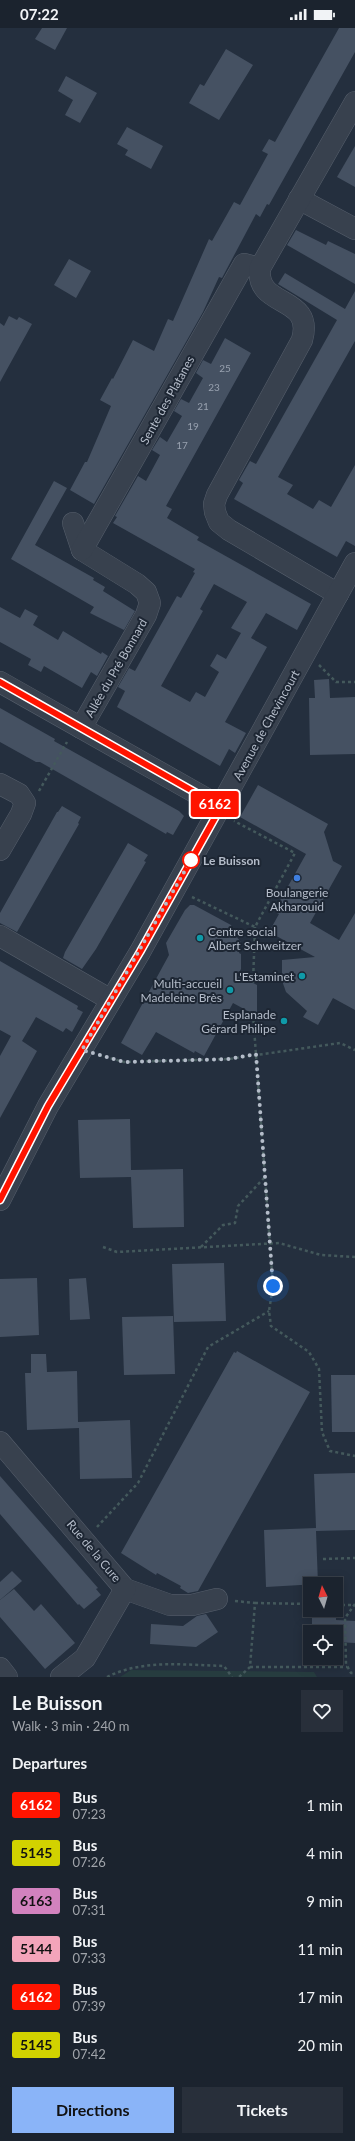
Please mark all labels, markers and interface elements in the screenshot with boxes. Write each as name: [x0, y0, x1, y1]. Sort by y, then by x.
text: 07:22: [20, 5, 59, 23]
street label: Sente des Platanes: [136, 353, 198, 447]
house number: 25: [219, 362, 231, 374]
house number: 23: [208, 381, 220, 393]
house number: 21: [197, 400, 209, 412]
house number: 19: [187, 420, 199, 432]
house number: 17: [176, 439, 188, 451]
street label: Allée du Pré Bonnard: [82, 616, 150, 720]
street label: Avenue de Chevincourt: [230, 667, 303, 783]
line badge: 6162: [187, 791, 243, 817]
text: 6162: [199, 795, 231, 812]
marker: Le Buisson: [182, 851, 200, 869]
place label: Le Buisson: [203, 853, 260, 868]
marker: Boulangerie Akharouid: [292, 873, 302, 883]
place label: Boulangerie Akharouid: [266, 885, 328, 914]
place label: Centre social Albert Schweitzer: [208, 924, 302, 953]
marker: Centre social Albert Schweitzer: [195, 933, 205, 943]
place label: L'Estaminet: [234, 969, 295, 984]
marker: L'Estaminet: [297, 971, 307, 981]
place label: Multi-accueil Madeleine Brès: [141, 976, 222, 1005]
marker: Multi-accueil Madeleine Brès: [225, 985, 235, 995]
place label: Esplanade Gérard Philipe: [201, 1007, 276, 1036]
marker: Esplanade Gérard Philipe: [279, 1016, 289, 1026]
your location: [263, 1276, 283, 1296]
street label: Rue de la Cure: [64, 1517, 124, 1585]
north arrow: [303, 1577, 343, 1617]
map controls: [303, 1577, 343, 1665]
button: locate: [303, 1625, 343, 1665]
button: heart: [301, 1690, 343, 1732]
text: Le Buisson: [12, 1691, 102, 1714]
text: Walk · 3 min · 240 m: [12, 1718, 130, 1734]
text: Departures: [12, 1754, 87, 1772]
text: Bus: [72, 1788, 97, 1806]
text: 6162: [20, 1796, 52, 1813]
text: 1 min: [306, 1796, 343, 1814]
text: 07:23: [72, 1806, 106, 1822]
text: Bus: [72, 1836, 97, 1854]
text: 5145: [20, 1844, 52, 1861]
text: 4 min: [306, 1844, 343, 1862]
text: 07:26: [72, 1854, 106, 1870]
text: Bus: [72, 1884, 97, 1902]
text: 6163: [20, 1892, 52, 1909]
text: 9 min: [306, 1892, 343, 1910]
text: 07:31: [72, 1902, 106, 1918]
text: Bus: [72, 1932, 97, 1950]
text: 5144: [20, 1940, 52, 1957]
text: 11 min: [297, 1940, 343, 1958]
text: 07:33: [72, 1950, 106, 1966]
text: Bus: [72, 1980, 97, 1998]
text: 6162: [20, 1988, 52, 2005]
text: 17 min: [297, 1988, 343, 2006]
text: 07:39: [72, 1998, 106, 2014]
text: Bus: [72, 2028, 97, 2046]
text: 5145: [20, 2036, 52, 2053]
text: 20 min: [297, 2036, 343, 2054]
text: 07:42: [72, 2046, 106, 2062]
button: Directions: [12, 2087, 174, 2133]
button: Tickets: [182, 2087, 343, 2133]

